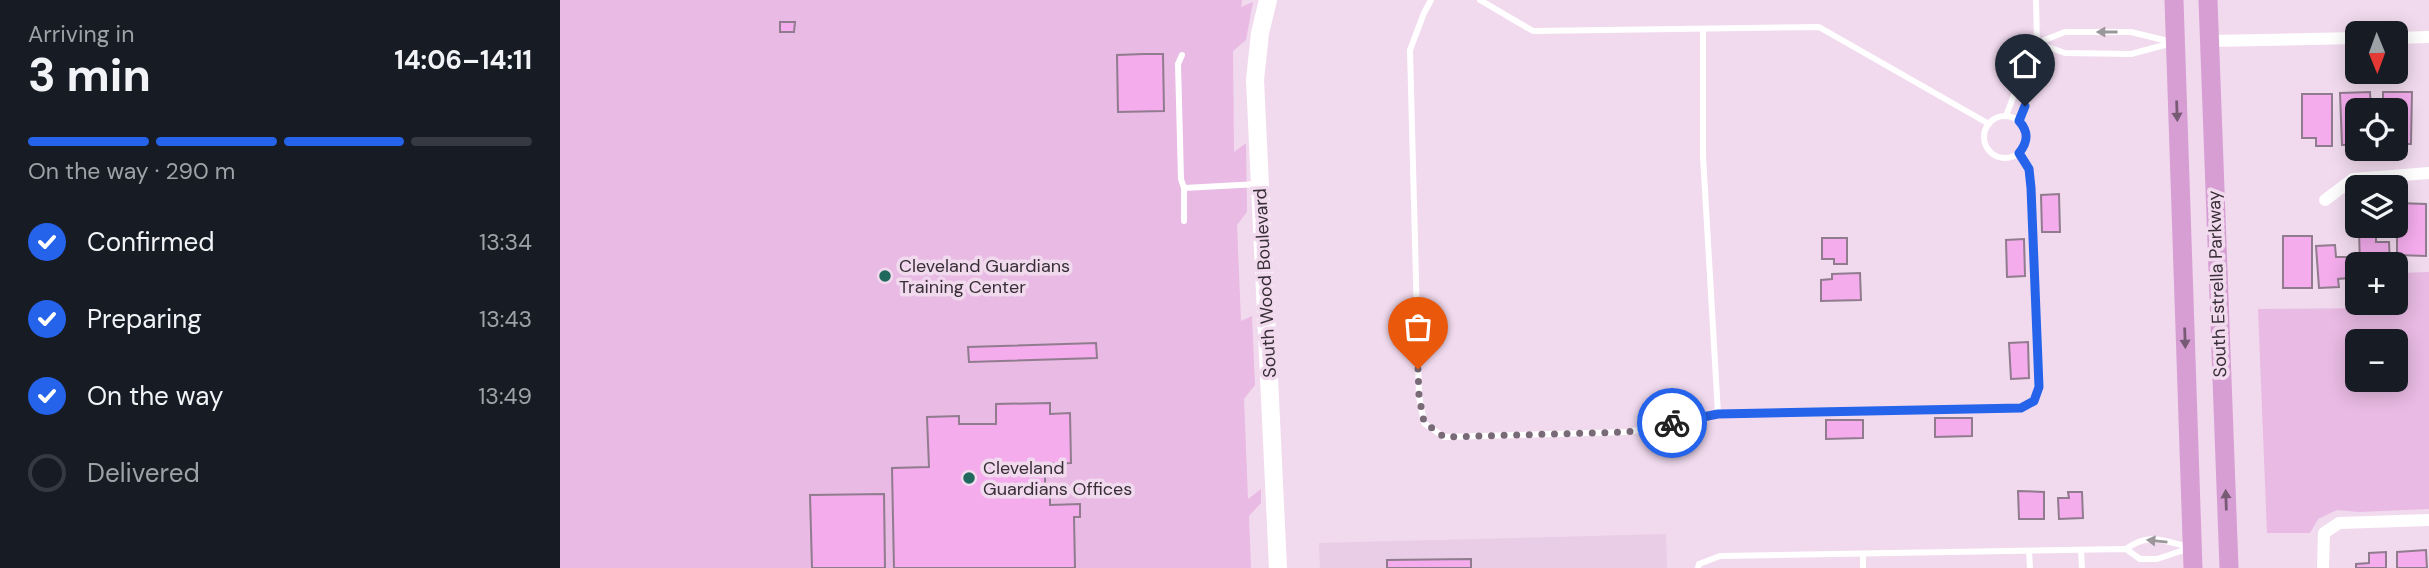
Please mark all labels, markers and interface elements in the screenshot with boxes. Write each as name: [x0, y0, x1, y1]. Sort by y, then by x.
text: Arriving in: [28, 19, 134, 49]
north arrow: [2345, 21, 2408, 84]
map controls: [2345, 21, 2408, 392]
one-way arrow: [2096, 26, 2118, 38]
pin: [1995, 34, 2055, 106]
text: 14:06–14:11: [394, 43, 532, 77]
text: 3 min: [28, 45, 151, 105]
icon: home: [2006, 45, 2044, 83]
button: locate: [2345, 98, 2408, 161]
one-way arrow: [2171, 100, 2182, 122]
text: On the way · 290 m: [28, 156, 235, 186]
button: layers: [2345, 175, 2408, 238]
street label: South Wood Boulevard: [1248, 188, 1282, 378]
street label: South Estrella Parkway: [2202, 190, 2232, 378]
icon: check: [28, 223, 66, 261]
text: Confirmed: [87, 225, 214, 259]
text: 13:34: [479, 227, 532, 257]
button: +: [2345, 252, 2408, 315]
place label: Cleveland Guardians Training Center: [899, 254, 1070, 299]
marker: Cleveland Guardians Training Center: [877, 268, 893, 284]
pin: [1388, 297, 1448, 369]
icon: check: [28, 300, 66, 338]
text: Preparing: [87, 302, 202, 336]
text: 13:43: [479, 304, 532, 334]
icon: bag: [1399, 308, 1437, 346]
one-way arrow: [2179, 327, 2190, 349]
button: −: [2345, 329, 2408, 392]
icon: check: [28, 377, 66, 415]
text: On the way: [87, 379, 223, 413]
text: 13:49: [478, 381, 532, 411]
courier: [1637, 388, 1707, 458]
icon: bike: [1653, 404, 1691, 442]
text: Delivered: [87, 456, 200, 490]
place label: Cleveland Guardians Offices: [983, 456, 1132, 501]
marker: Cleveland Guardians Offices: [961, 470, 977, 486]
one-way arrow: [2220, 489, 2231, 511]
one-way arrow: [2146, 535, 2168, 546]

